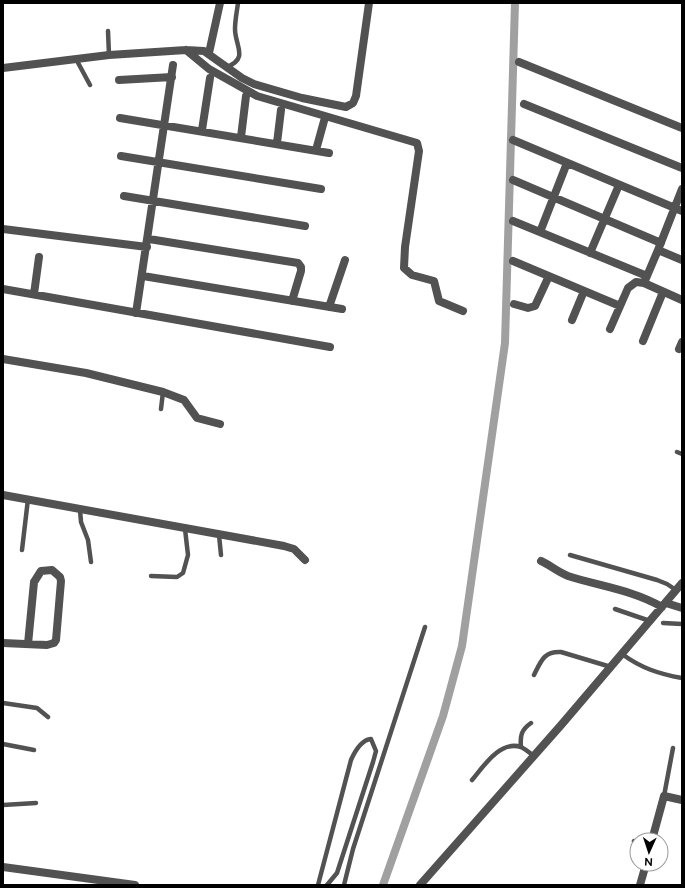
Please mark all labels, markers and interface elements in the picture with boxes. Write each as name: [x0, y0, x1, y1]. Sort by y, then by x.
north arrow: [629, 832, 669, 872]
text: N: [644, 855, 653, 868]

